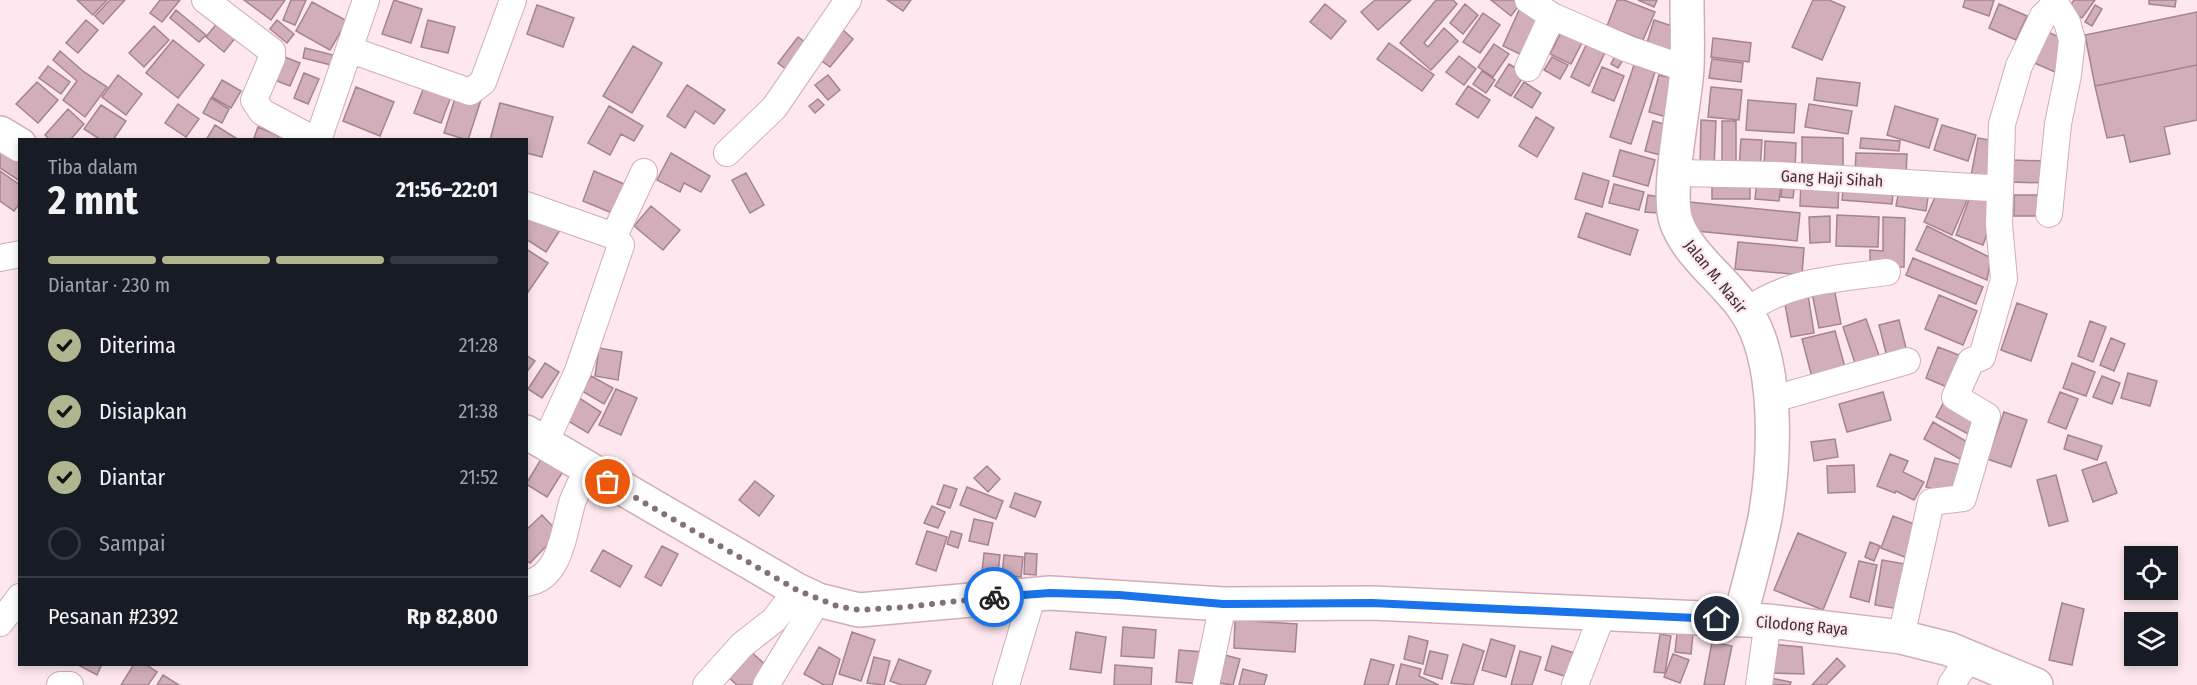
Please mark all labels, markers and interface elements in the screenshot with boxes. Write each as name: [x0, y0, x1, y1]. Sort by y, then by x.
text: Tiba dalam: [48, 155, 138, 179]
street label: Gang Haji Sihah: [1780, 166, 1884, 191]
text: 21:56–22:01: [396, 176, 498, 203]
text: 2 mnt: [48, 178, 138, 224]
street label: Jalan M. Nasir: [1680, 236, 1751, 317]
text: Diantar · 230 m: [48, 273, 170, 297]
icon: check: [48, 329, 81, 362]
text: Diterima: [99, 332, 176, 359]
text: 21:28: [459, 333, 498, 357]
icon: check: [48, 395, 81, 428]
text: Disiapkan: [99, 398, 187, 425]
text: 21:38: [458, 399, 498, 423]
pin: [582, 456, 633, 507]
icon: check: [48, 461, 81, 494]
text: Diantar: [99, 464, 165, 491]
text: 21:52: [460, 465, 498, 489]
icon: bag: [591, 465, 624, 498]
text: Sampai: [99, 530, 165, 557]
map controls: [2124, 546, 2178, 666]
button: locate: [2124, 546, 2178, 600]
courier: [964, 567, 1024, 627]
icon: bike: [978, 581, 1011, 614]
pin: [1691, 593, 1742, 644]
icon: home: [1700, 602, 1733, 635]
text: Pesanan #2392: [48, 603, 178, 630]
text: Rp 82,800: [407, 603, 498, 630]
street label: Cilodong Raya: [1755, 612, 1849, 639]
button: layers: [2124, 612, 2178, 666]

